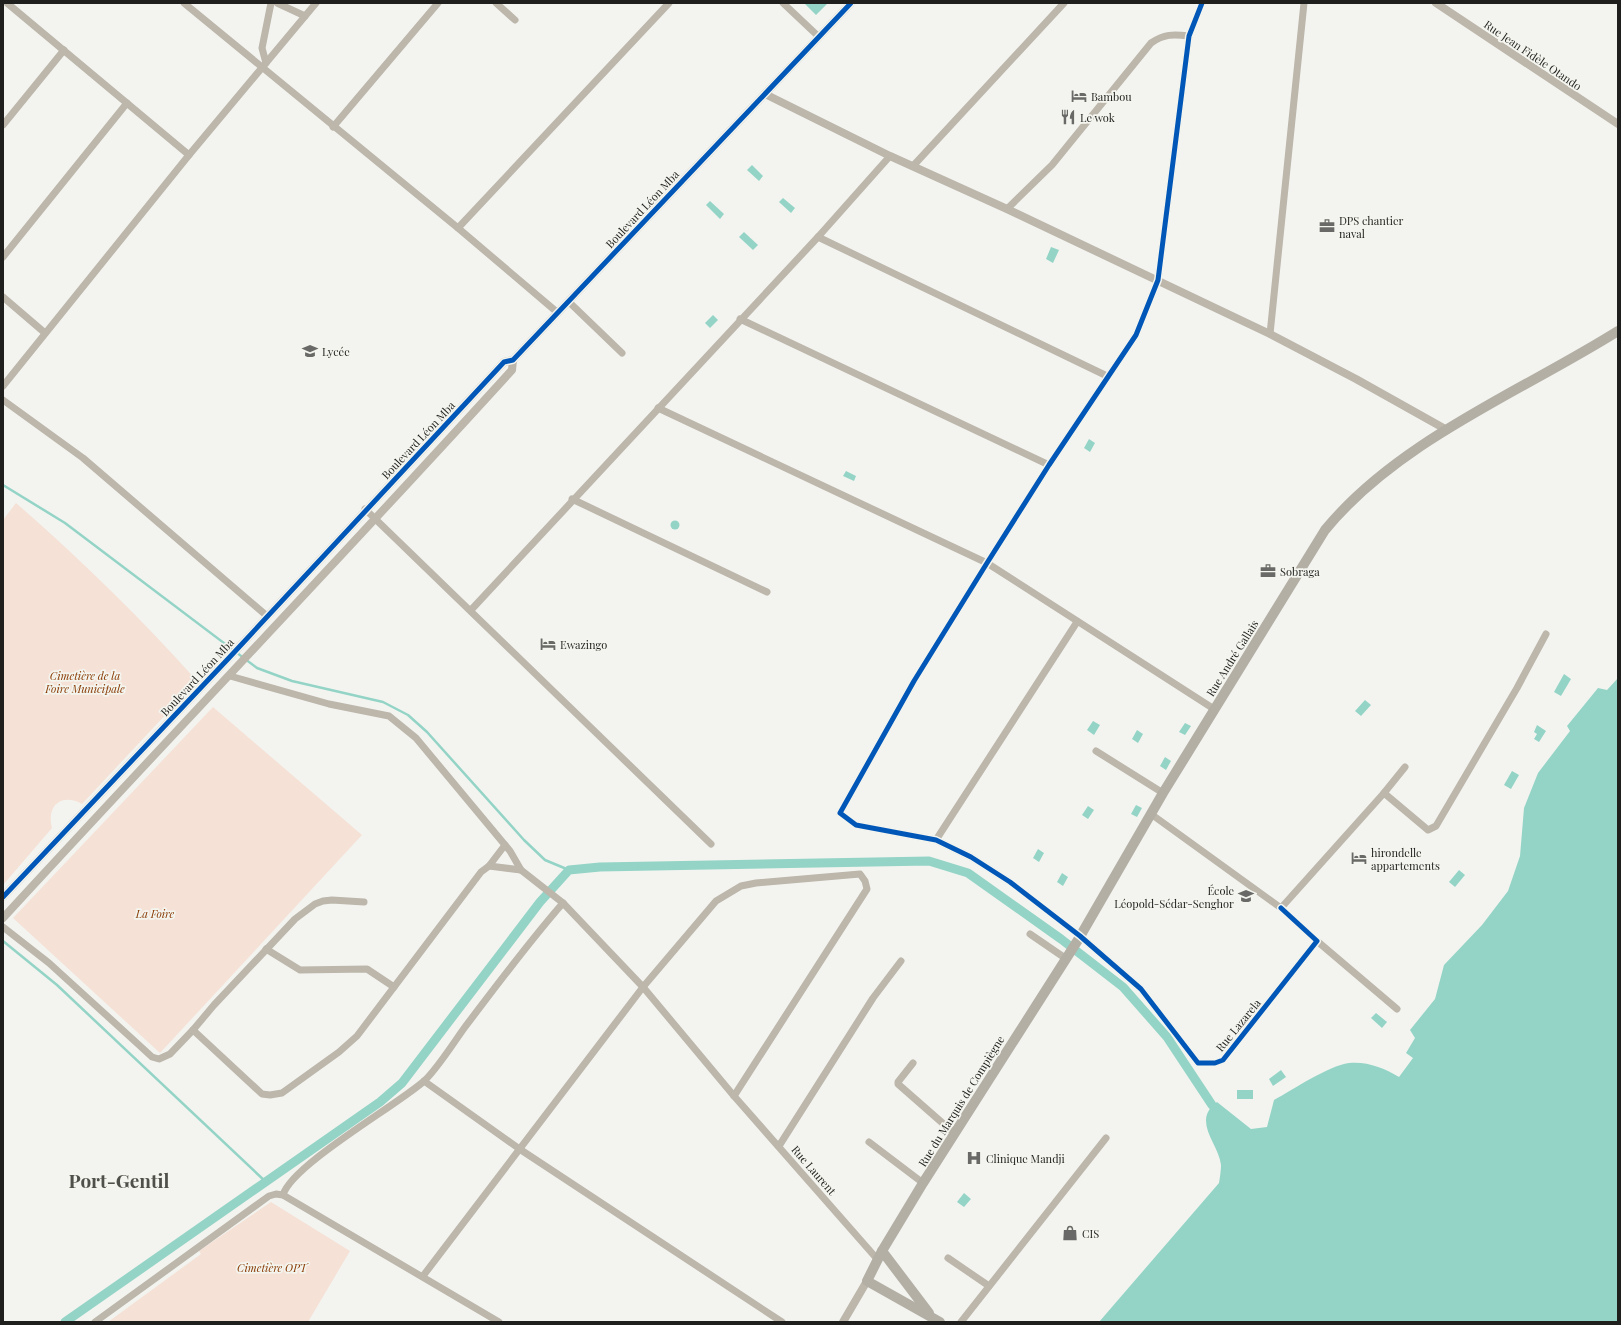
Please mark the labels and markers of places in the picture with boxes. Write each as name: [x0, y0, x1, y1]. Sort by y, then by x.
hotel icon: Bambou: [1070, 87, 1088, 105]
place label: Bambou: [1091, 89, 1132, 104]
restaurant icon: Le wok: [1059, 108, 1077, 126]
place label: Le wok: [1080, 110, 1115, 125]
place label: DPS chantier naval: [1339, 213, 1404, 241]
office icon: DPS chantier naval: [1318, 217, 1336, 235]
school or university icon: Lycée: [301, 342, 319, 360]
place label: Lycée: [322, 344, 350, 359]
office icon: Sobraga: [1259, 562, 1277, 580]
place label: Sobraga: [1280, 564, 1320, 579]
hotel icon: Ewazingo: [539, 635, 557, 653]
place label: Ewazingo: [560, 637, 607, 652]
place label: hirondelle appartements: [1371, 845, 1440, 873]
hotel icon: hirondelle appartements: [1350, 849, 1368, 867]
place label: École Léopold-Sédar-Senghor: [1114, 883, 1234, 911]
school or university icon: École Léopold-Sédar-Senghor: [1237, 887, 1255, 905]
hospital icon: Clinique Mandji: [965, 1149, 983, 1167]
place label: Clinique Mandji: [986, 1151, 1065, 1166]
shop icon: CIS: [1061, 1224, 1079, 1242]
place label: CIS: [1082, 1226, 1099, 1241]

